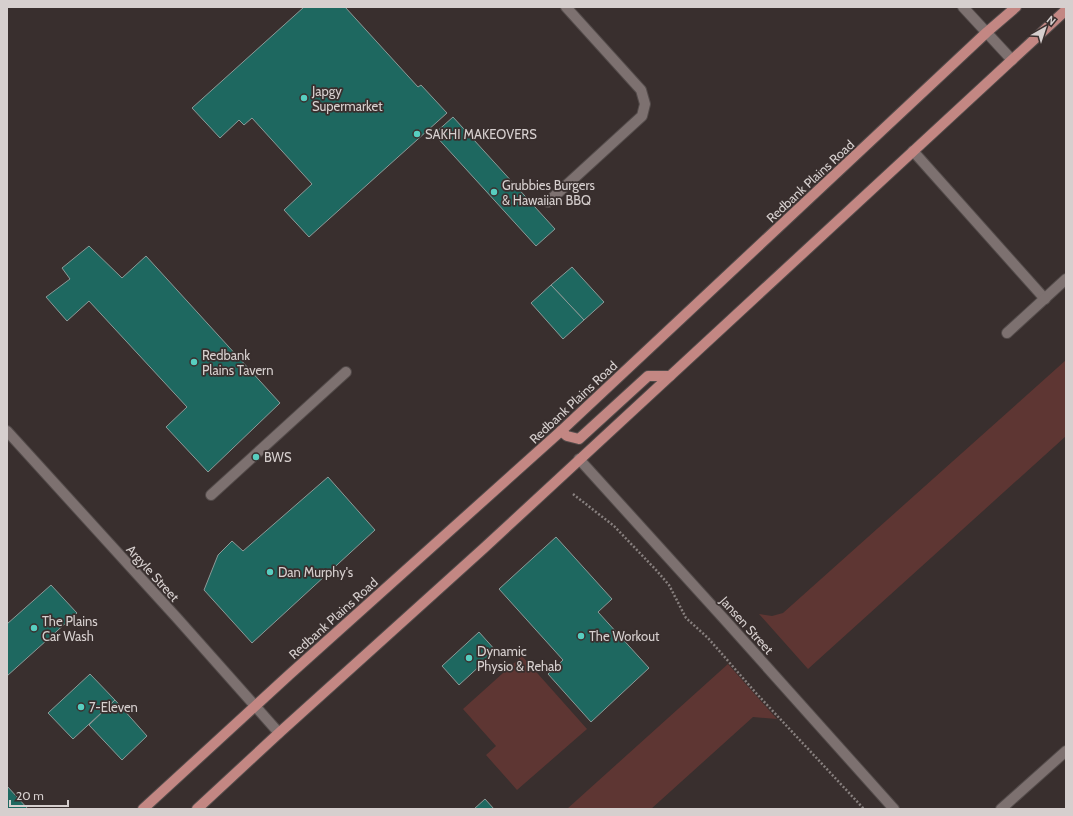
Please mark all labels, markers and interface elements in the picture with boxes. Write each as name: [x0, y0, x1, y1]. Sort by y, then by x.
north arrow: [1025, 8, 1065, 48]
text: N: [1044, 12, 1059, 28]
place label: Japgy Supermarket: [311, 83, 383, 114]
marker: Japgy Supermarket: [299, 93, 309, 103]
place label: SAKHI MAKEOVERS: [425, 126, 537, 142]
marker: SAKHI MAKEOVERS: [412, 129, 422, 139]
street label: Redbank Plains Road: [763, 136, 857, 226]
place label: Grubbies Burgers & Hawaiian BBQ: [502, 177, 596, 208]
marker: Grubbies Burgers & Hawaiian BBQ: [489, 187, 499, 197]
place label: Redbank Plains Tavern: [202, 347, 273, 378]
marker: Redbank Plains Tavern: [189, 357, 199, 367]
street label: Redbank Plains Road: [526, 357, 620, 447]
place label: BWS: [264, 449, 292, 465]
marker: BWS: [251, 452, 261, 462]
street label: Argyle Street: [123, 541, 183, 605]
place label: Dan Murphy's: [278, 564, 354, 580]
marker: Dan Murphy's: [265, 567, 275, 577]
street label: Redbank Plains Road: [285, 574, 381, 662]
street label: Jansen Street: [716, 592, 778, 658]
place label: The Plains Car Wash: [42, 613, 98, 644]
marker: The Plains Car Wash: [29, 623, 39, 633]
place label: The Workout: [589, 628, 660, 644]
marker: The Workout: [576, 631, 586, 641]
place label: Dynamic Physio & Rehab: [477, 643, 562, 674]
marker: Dynamic Physio & Rehab: [464, 653, 474, 663]
place label: 7-Eleven: [89, 699, 138, 715]
marker: 7-Eleven: [76, 702, 86, 712]
scale bar: [10, 782, 68, 808]
text: 20 m: [16, 788, 44, 803]

